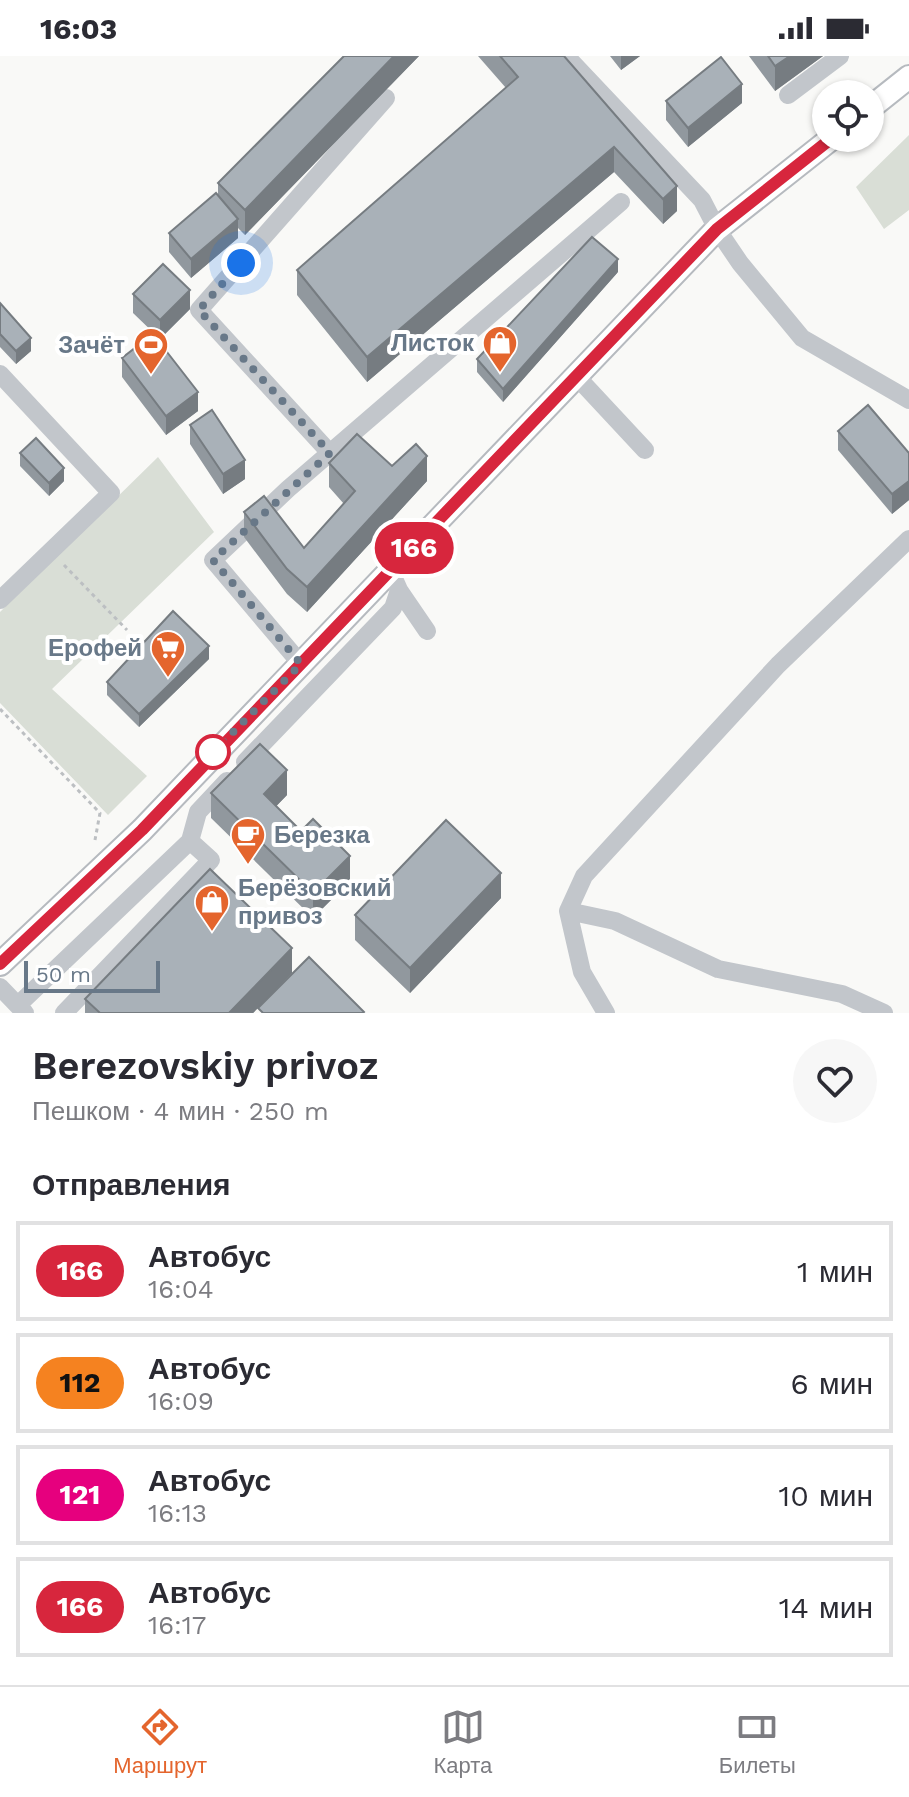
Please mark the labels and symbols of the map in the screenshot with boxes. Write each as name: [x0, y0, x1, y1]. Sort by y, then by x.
your location: [221, 243, 261, 283]
shop icon: Листок: [481, 324, 519, 374]
sports icon: Зачёт: [132, 326, 170, 376]
place label: Листок: [391, 329, 475, 357]
place label: Зачёт: [58, 331, 125, 359]
line badge: 166: [368, 522, 460, 574]
supermarket icon: Ерофей: [149, 629, 187, 679]
place label: Ерофей: [48, 634, 142, 662]
unlabelled marker: [196, 735, 230, 769]
cafe icon: Березка: [229, 816, 267, 866]
place label: Березка: [274, 821, 371, 849]
place label: Берёзовский привоз: [238, 874, 392, 930]
shop icon: Берёзовский привоз: [193, 883, 231, 933]
scale bar: [24, 957, 160, 993]

